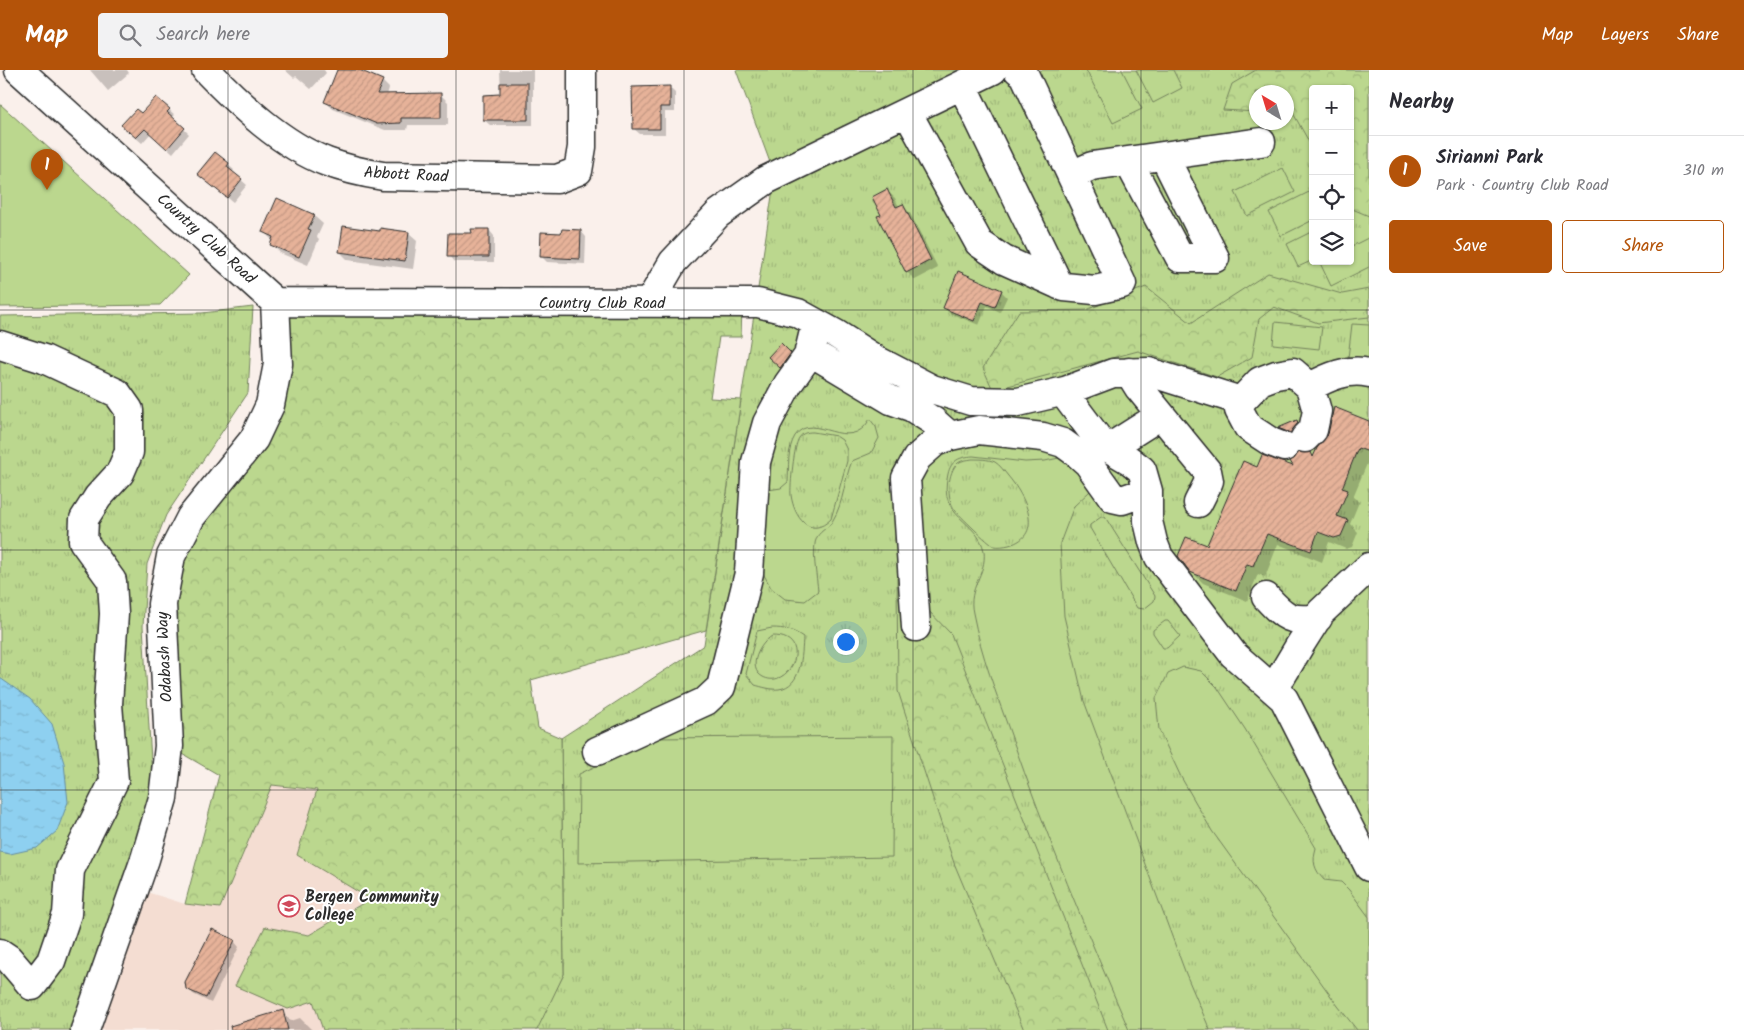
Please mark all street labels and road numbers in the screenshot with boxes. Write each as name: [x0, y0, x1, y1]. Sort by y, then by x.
street label: Abbott Road: [363, 160, 450, 190]
street label: Country Club Road: [151, 187, 262, 291]
street label: Country Club Road: [539, 291, 666, 316]
street label: Odabash Way: [150, 611, 180, 703]

